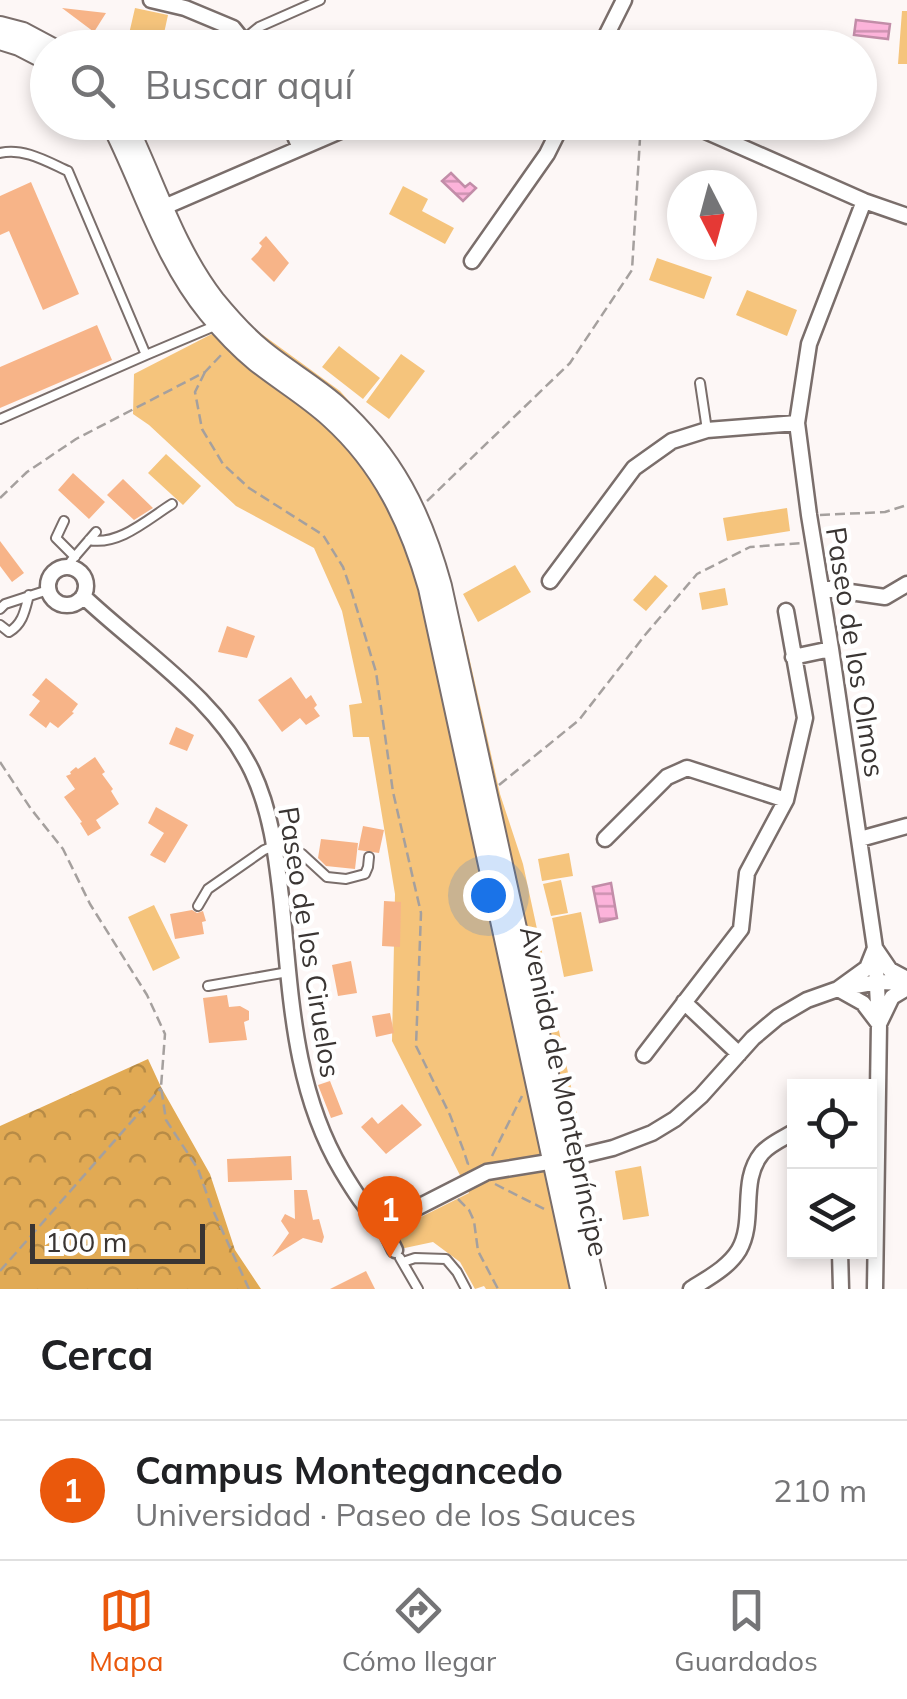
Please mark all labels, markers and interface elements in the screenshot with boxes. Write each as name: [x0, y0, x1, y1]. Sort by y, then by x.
search box: [30, 30, 877, 140]
icon: search: [65, 58, 120, 113]
text: Buscar aquí: [145, 61, 353, 109]
north arrow: [667, 170, 757, 260]
street label: Paseo de los Olmos: [819, 524, 893, 780]
street label: Paseo de los Ciruelos: [271, 804, 349, 1080]
your location: [463, 870, 514, 921]
street label: Avenida de Montepríncipe: [513, 923, 617, 1259]
map controls: [787, 1079, 877, 1259]
button: locate: [787, 1079, 877, 1169]
button: layers: [787, 1169, 877, 1259]
pin: 1: [358, 1176, 422, 1258]
scale bar: [30, 1219, 205, 1264]
text: 100 m: [45, 1224, 127, 1259]
text: Cerca: [40, 1328, 154, 1381]
text: Campus Montegancedo: [135, 1446, 563, 1494]
text: 1: [63, 1470, 82, 1510]
text: 210 m: [773, 1470, 867, 1510]
text: Universidad · Paseo de los Sauces: [135, 1494, 636, 1534]
tab: Mapa: [89, 1583, 164, 1678]
tab: Cómo llegar: [342, 1583, 496, 1678]
tab: Guardados: [674, 1583, 818, 1678]

